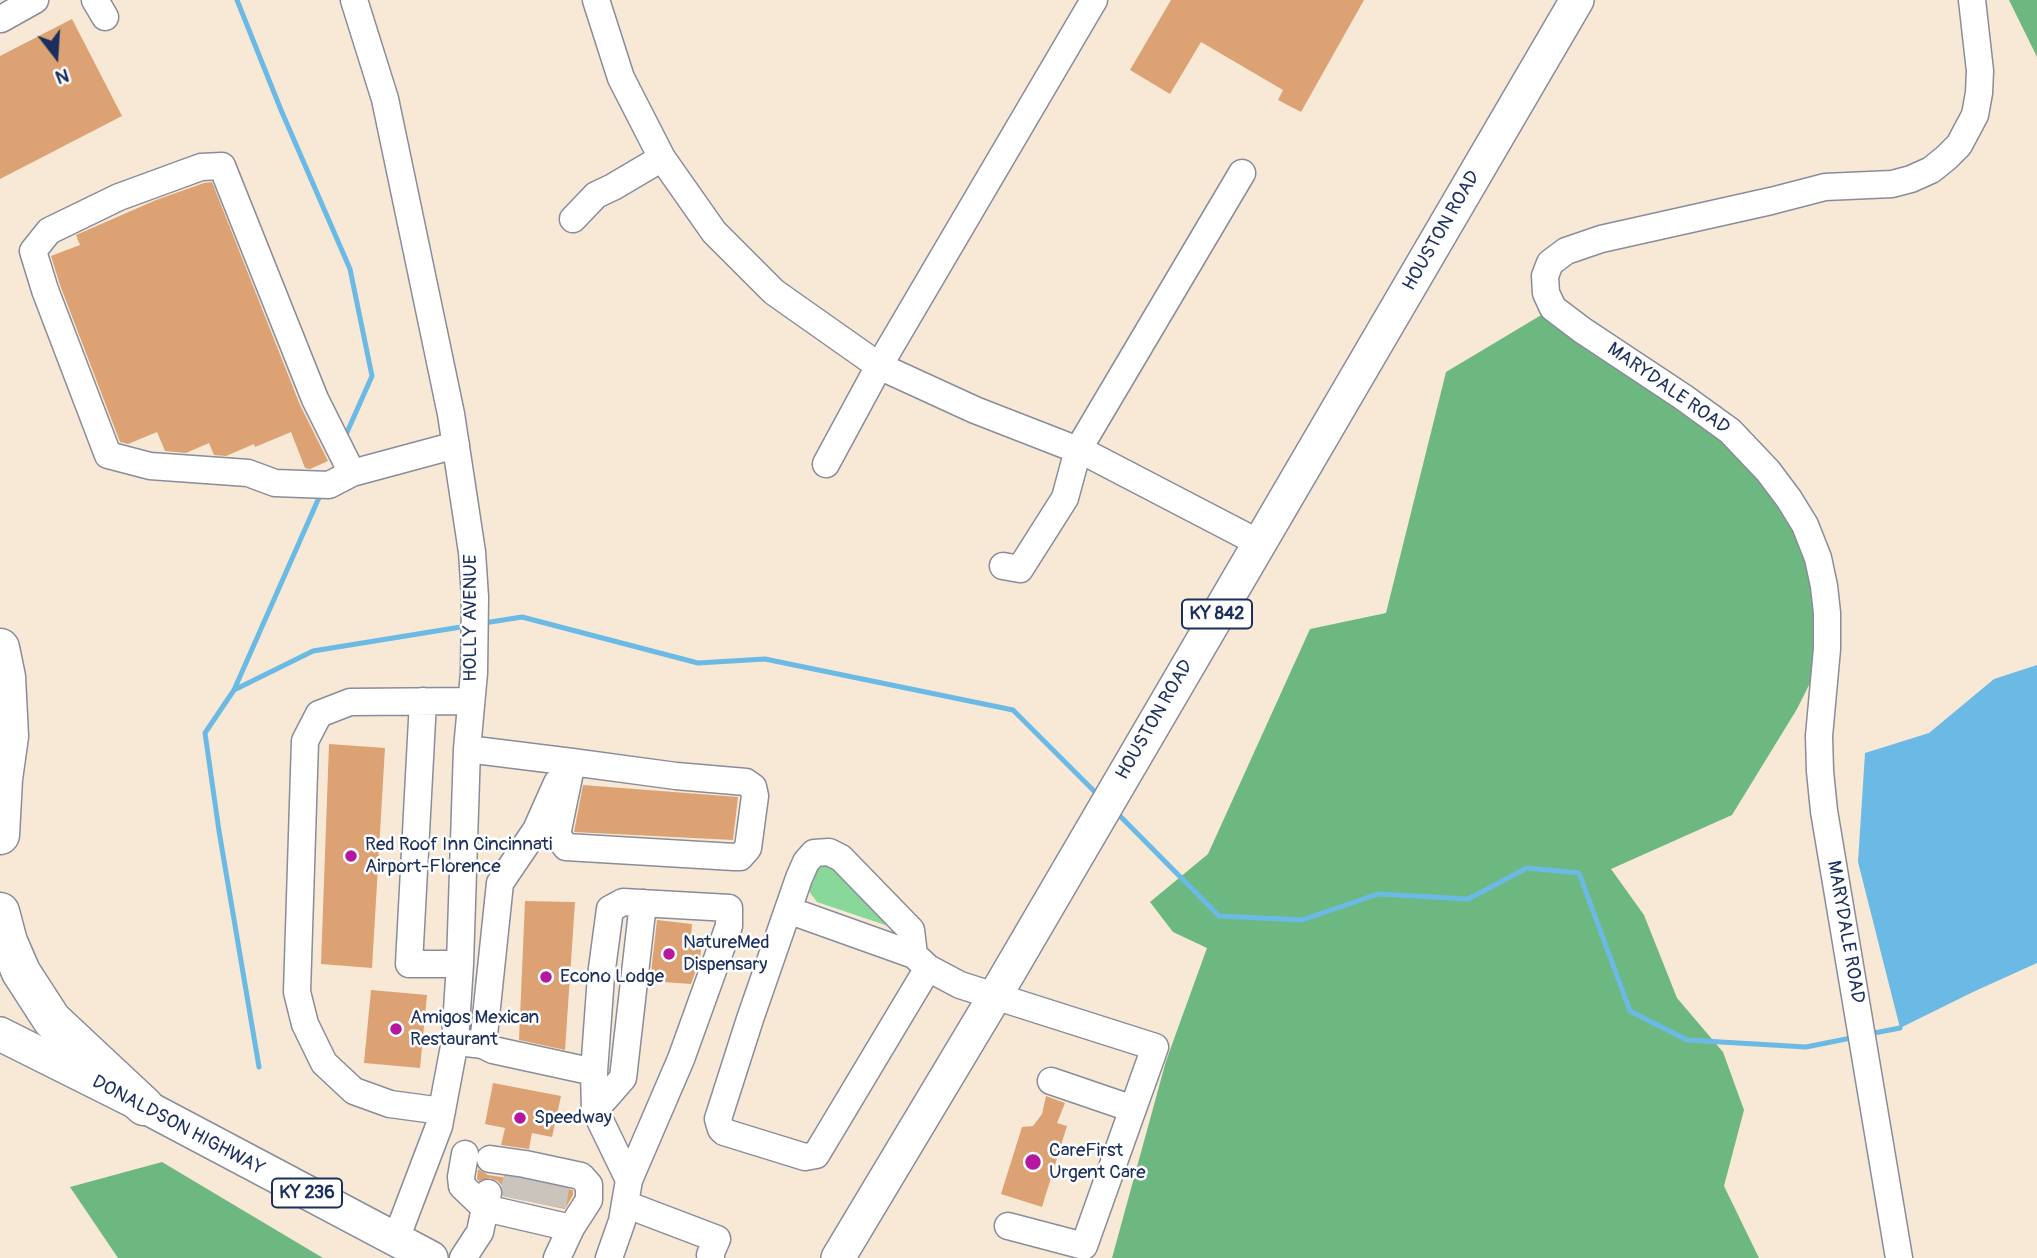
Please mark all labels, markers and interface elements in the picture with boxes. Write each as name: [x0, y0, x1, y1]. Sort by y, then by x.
north arrow: [21, 21, 91, 91]
text: N: [52, 63, 72, 89]
street label: HOUSTON ROAD: [1398, 167, 1486, 295]
street label: MARYDALE ROAD: [1602, 338, 1734, 440]
street label: HOLLY AVENUE: [460, 554, 482, 682]
road number: KY 842: [1182, 600, 1252, 628]
street label: HOUSTON ROAD: [1111, 656, 1199, 784]
place label: Red Roof Inn Cincinnati Airport-Florence: [365, 834, 552, 878]
marker: Red Roof Inn Cincinnati Airport-Florence: [343, 848, 359, 864]
street label: MARYDALE ROAD: [1821, 859, 1869, 1005]
place label: NatureMed Dispensary: [683, 932, 769, 976]
marker: NatureMed Dispensary: [661, 946, 677, 962]
place label: Econo Lodge: [560, 966, 664, 988]
marker: Econo Lodge: [538, 969, 554, 985]
place label: Amigos Mexican Restaurant: [410, 1007, 539, 1051]
marker: Amigos Mexican Restaurant: [388, 1021, 404, 1037]
street label: DONALDSON HIGHWAY: [88, 1071, 268, 1181]
place label: Speedway: [534, 1107, 612, 1129]
marker: Speedway: [512, 1110, 528, 1126]
place label: CareFirst Urgent Care: [1049, 1140, 1146, 1184]
marker: CareFirst Urgent Care: [1023, 1152, 1043, 1172]
road number: KY 236: [272, 1178, 342, 1208]

